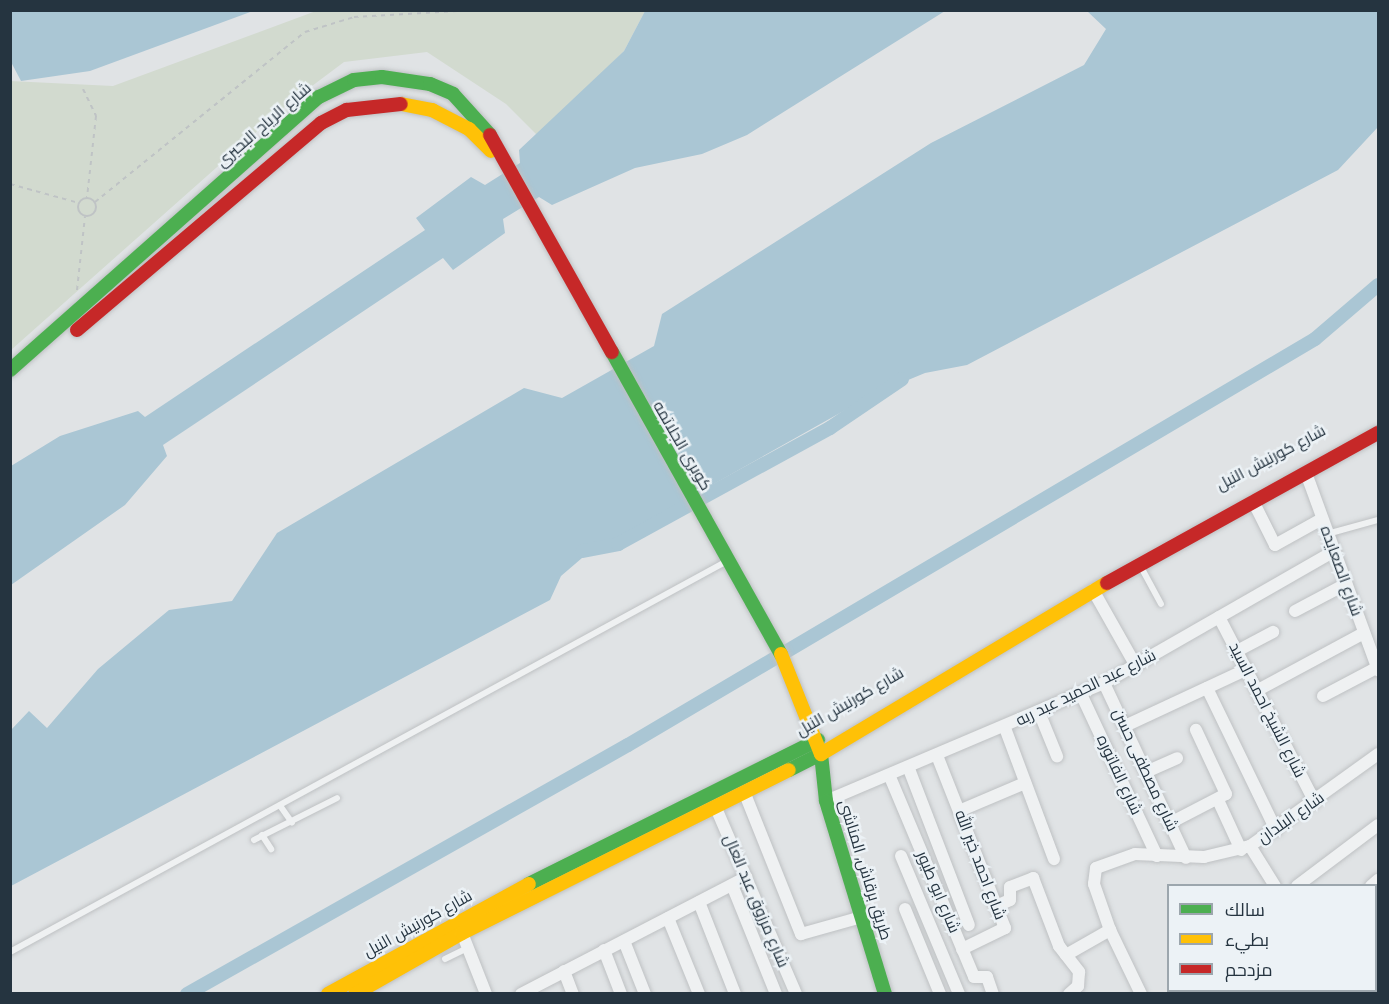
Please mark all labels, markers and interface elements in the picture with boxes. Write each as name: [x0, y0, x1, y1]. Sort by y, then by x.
street label: شارع الرياح البحيرى: [213, 79, 315, 171]
street label: كوبرى الجلاتمه: [649, 398, 715, 494]
street label: شارع كورنيش النيل: [1213, 421, 1329, 495]
street label: شارع الصعايده: [1316, 523, 1366, 619]
street label: شارع الشيخ احمد السيد: [1225, 639, 1309, 781]
street label: شارع عبد الحميد عبد ربه: [1013, 646, 1159, 730]
street label: شارع كورنيش النيل: [793, 663, 907, 741]
street label: شارع مصطفى حسن: [1108, 706, 1182, 834]
street label: شارع الفاتوره: [1092, 732, 1146, 818]
street label: شارع البلدان: [1254, 788, 1328, 848]
street label: طريق برقاش, المناشى: [834, 797, 896, 943]
street label: شارع احمد خير الله: [950, 807, 1010, 923]
street label: شارع مرزوق عبد العال: [719, 832, 793, 970]
street label: شارع ابو طيور: [912, 848, 964, 936]
legend: [1167, 884, 1377, 992]
street label: شارع كورنيش النيل: [360, 886, 476, 962]
text: سالك: [1225, 897, 1265, 922]
text: بطيء: [1225, 927, 1269, 952]
text: مزدحم: [1225, 957, 1273, 982]

